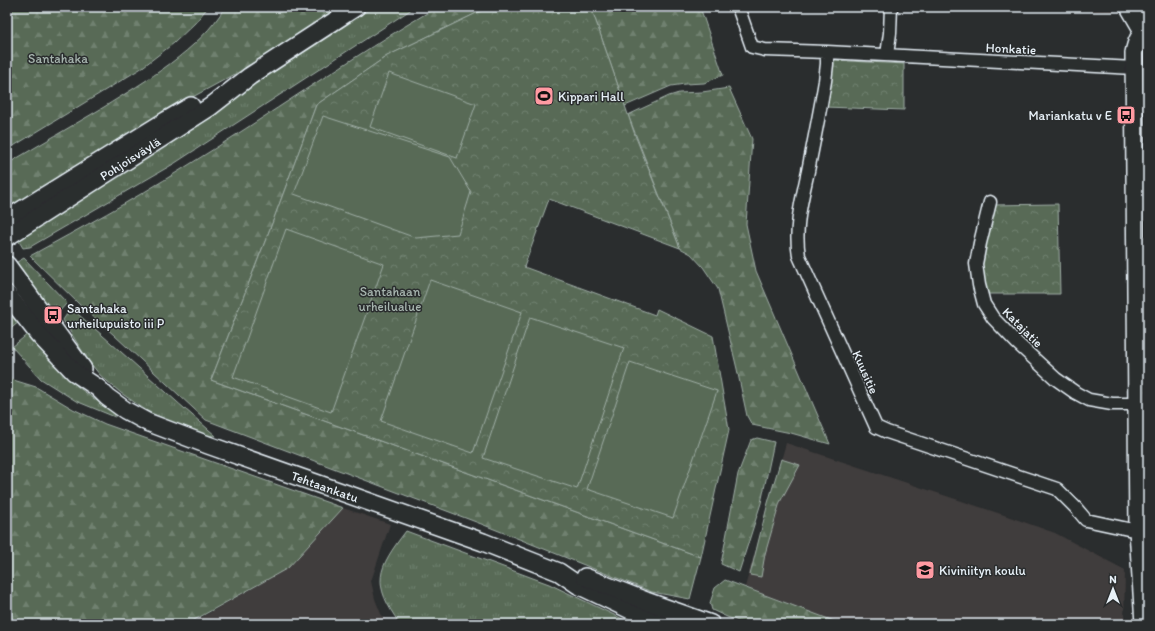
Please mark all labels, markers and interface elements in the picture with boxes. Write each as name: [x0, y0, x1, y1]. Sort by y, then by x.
street label: Honkatie: [985, 40, 1037, 57]
park label: Santahaka: [28, 51, 88, 66]
sports icon: Kippari Hall: [533, 85, 555, 107]
place label: Kippari Hall: [558, 89, 624, 104]
bus stop icon: Mariankatu v E: [1115, 104, 1137, 126]
place label: Mariankatu v E: [1028, 108, 1112, 123]
street label: Pohjoisväylä: [97, 134, 164, 184]
park label: Santahaan urheilualue: [359, 284, 421, 314]
place label: Santahaka urheilupuisto iii P: [67, 301, 165, 331]
bus stop icon: Santahaka urheilupuisto iii P: [42, 304, 64, 326]
street label: Katajatie: [999, 304, 1046, 351]
street label: Kuusitie: [849, 348, 882, 396]
street label: Tehtaankatu: [289, 468, 360, 505]
school or university icon: Kiviniityn koulu: [914, 559, 936, 581]
place label: Kiviniityn koulu: [939, 563, 1026, 578]
north arrow: [1093, 569, 1133, 609]
text: N: [1109, 573, 1117, 586]

